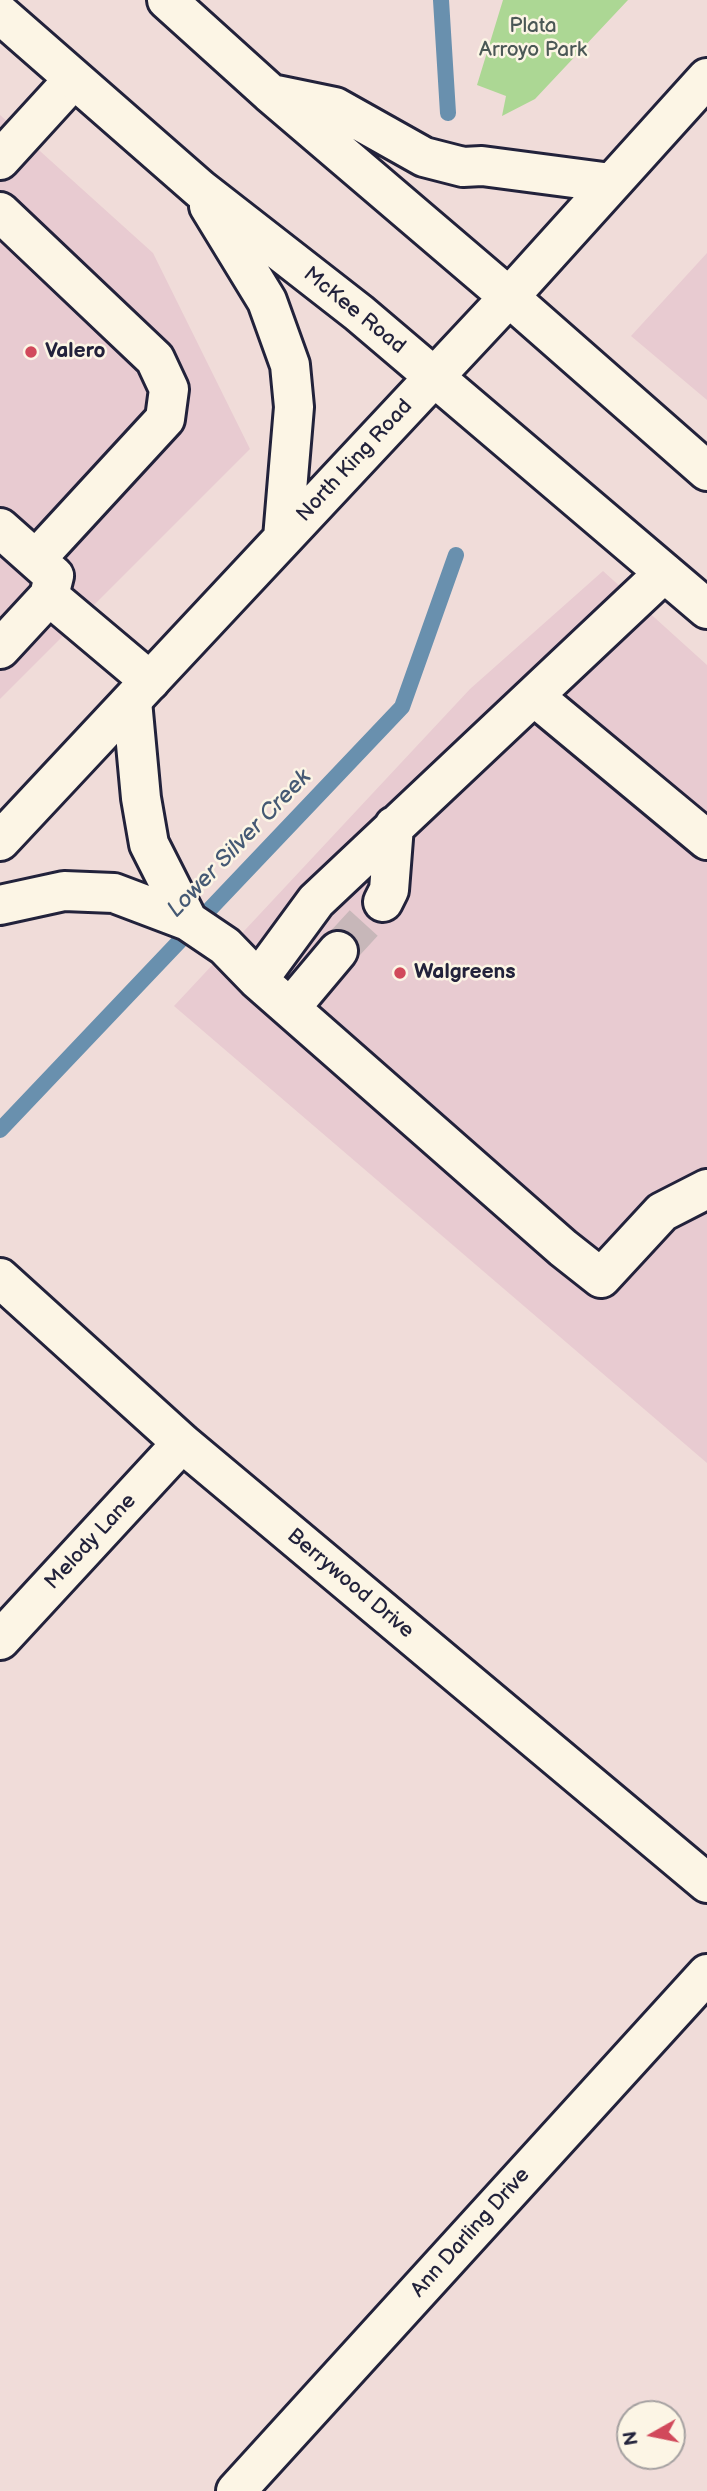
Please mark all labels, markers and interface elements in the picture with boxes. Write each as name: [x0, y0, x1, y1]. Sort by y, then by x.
park label: Plata Arroyo Park: [479, 14, 587, 64]
street label: McKee Road: [298, 262, 410, 360]
place label: Valero: [45, 339, 106, 365]
marker: Valero: [23, 344, 39, 360]
street label: North King Road: [292, 395, 418, 527]
water label: Lower Silver Creek: [162, 764, 318, 924]
place label: Walgreens: [414, 960, 516, 986]
marker: Walgreens: [392, 965, 408, 981]
street label: Melody Lane: [40, 1489, 142, 1595]
street label: Berrywood Drive: [282, 1524, 418, 1644]
street label: Ann Darling Drive: [406, 2163, 536, 2303]
north arrow: [616, 2400, 686, 2470]
text: N: [619, 2429, 644, 2447]

